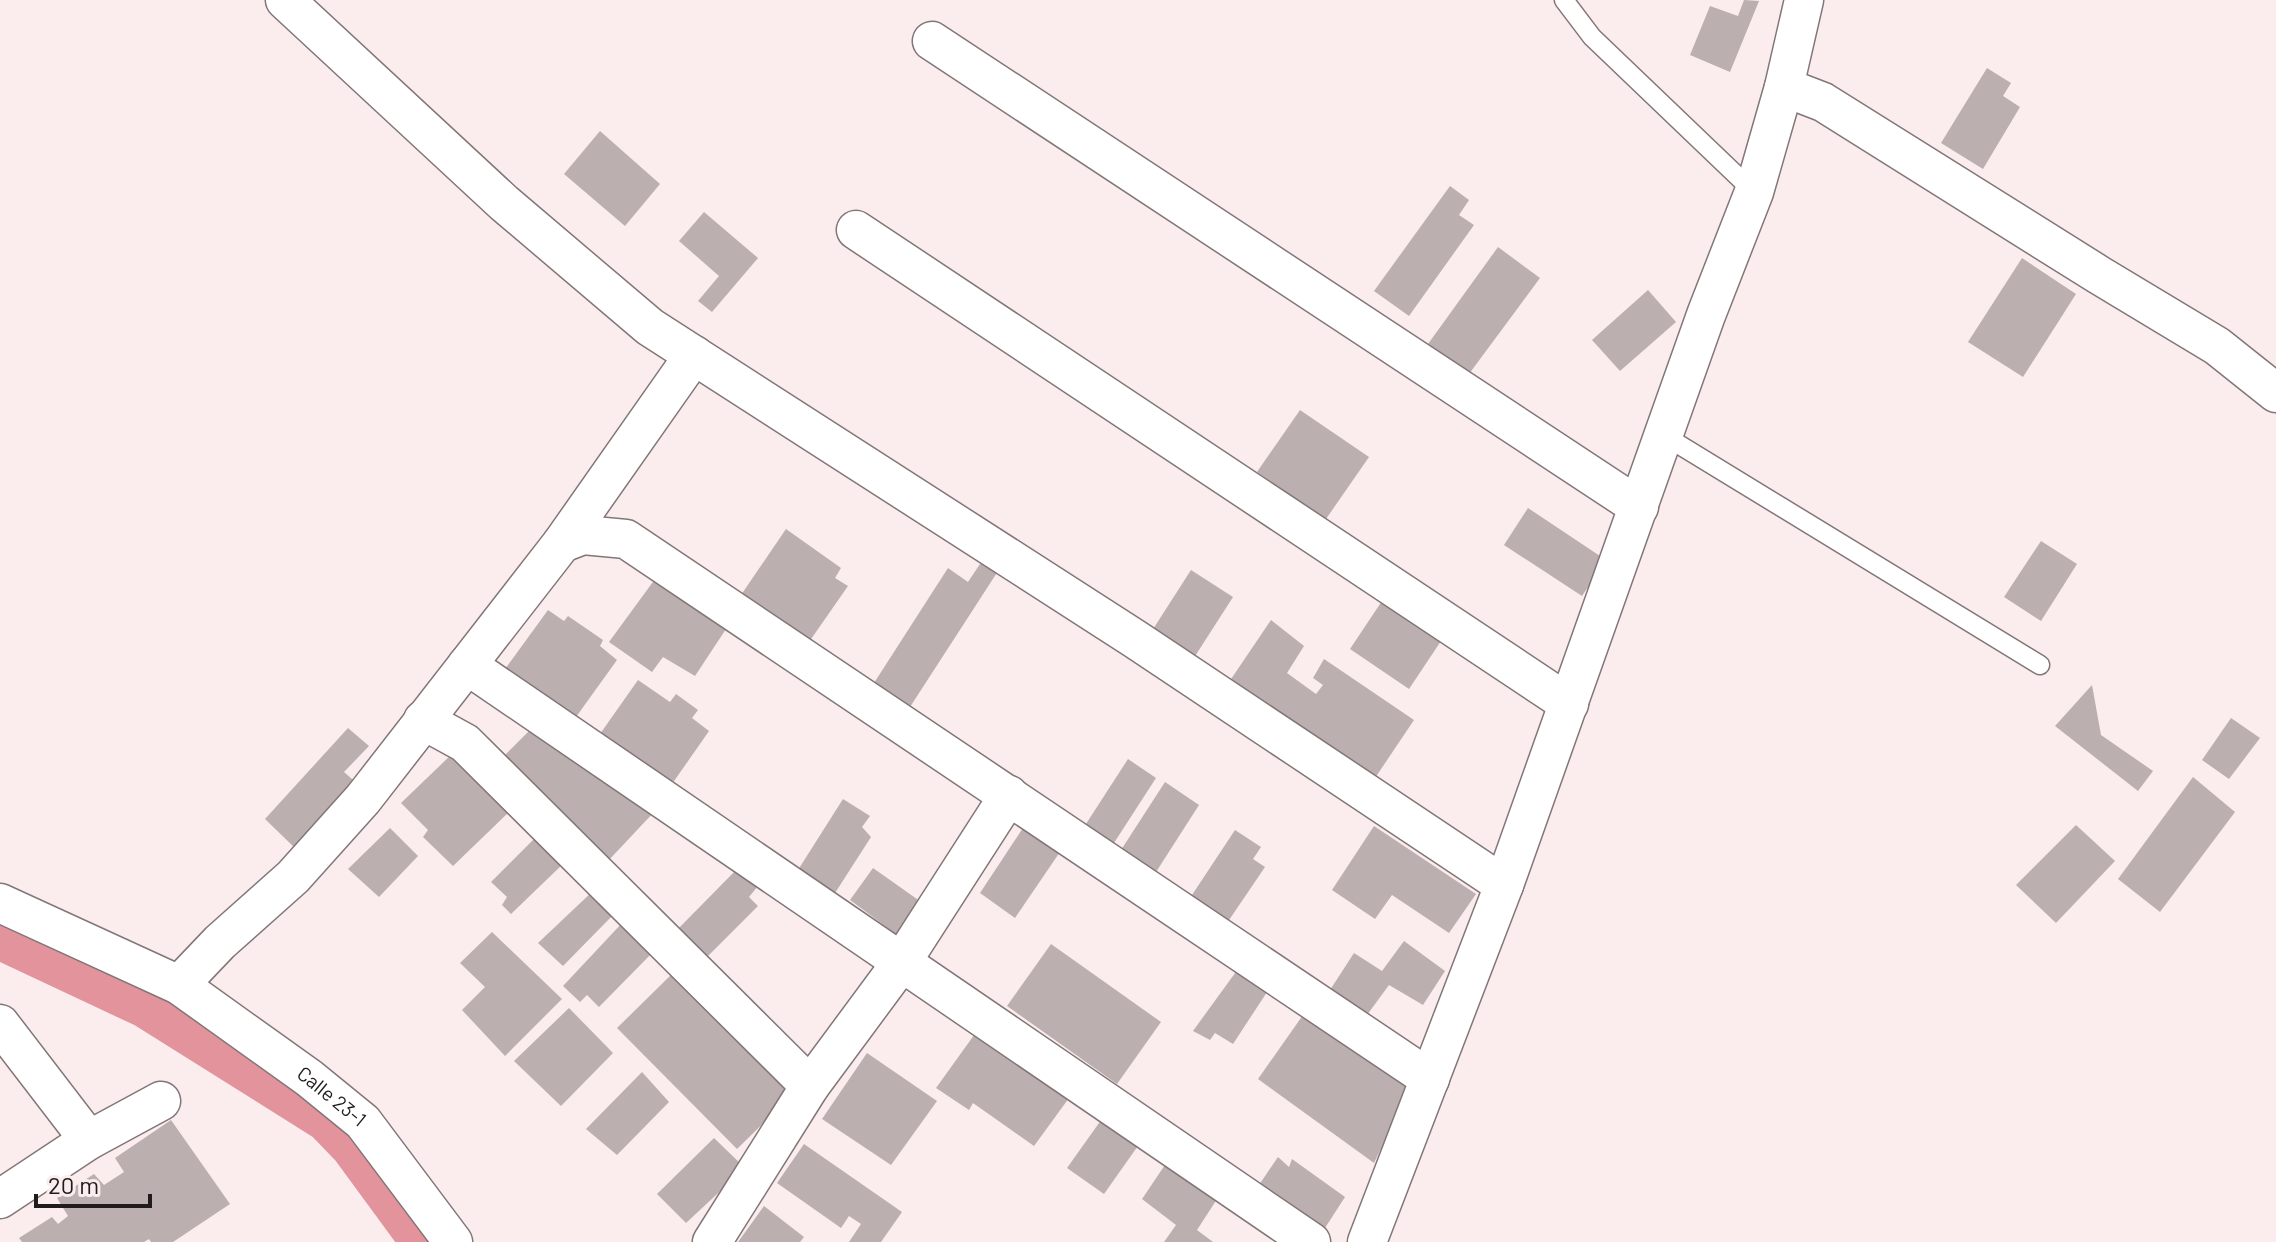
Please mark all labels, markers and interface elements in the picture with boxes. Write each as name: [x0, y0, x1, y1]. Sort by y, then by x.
street label: Calle 23-1: [293, 1061, 372, 1131]
scale bar: [36, 1158, 150, 1208]
text: 20 m: [48, 1170, 99, 1199]

